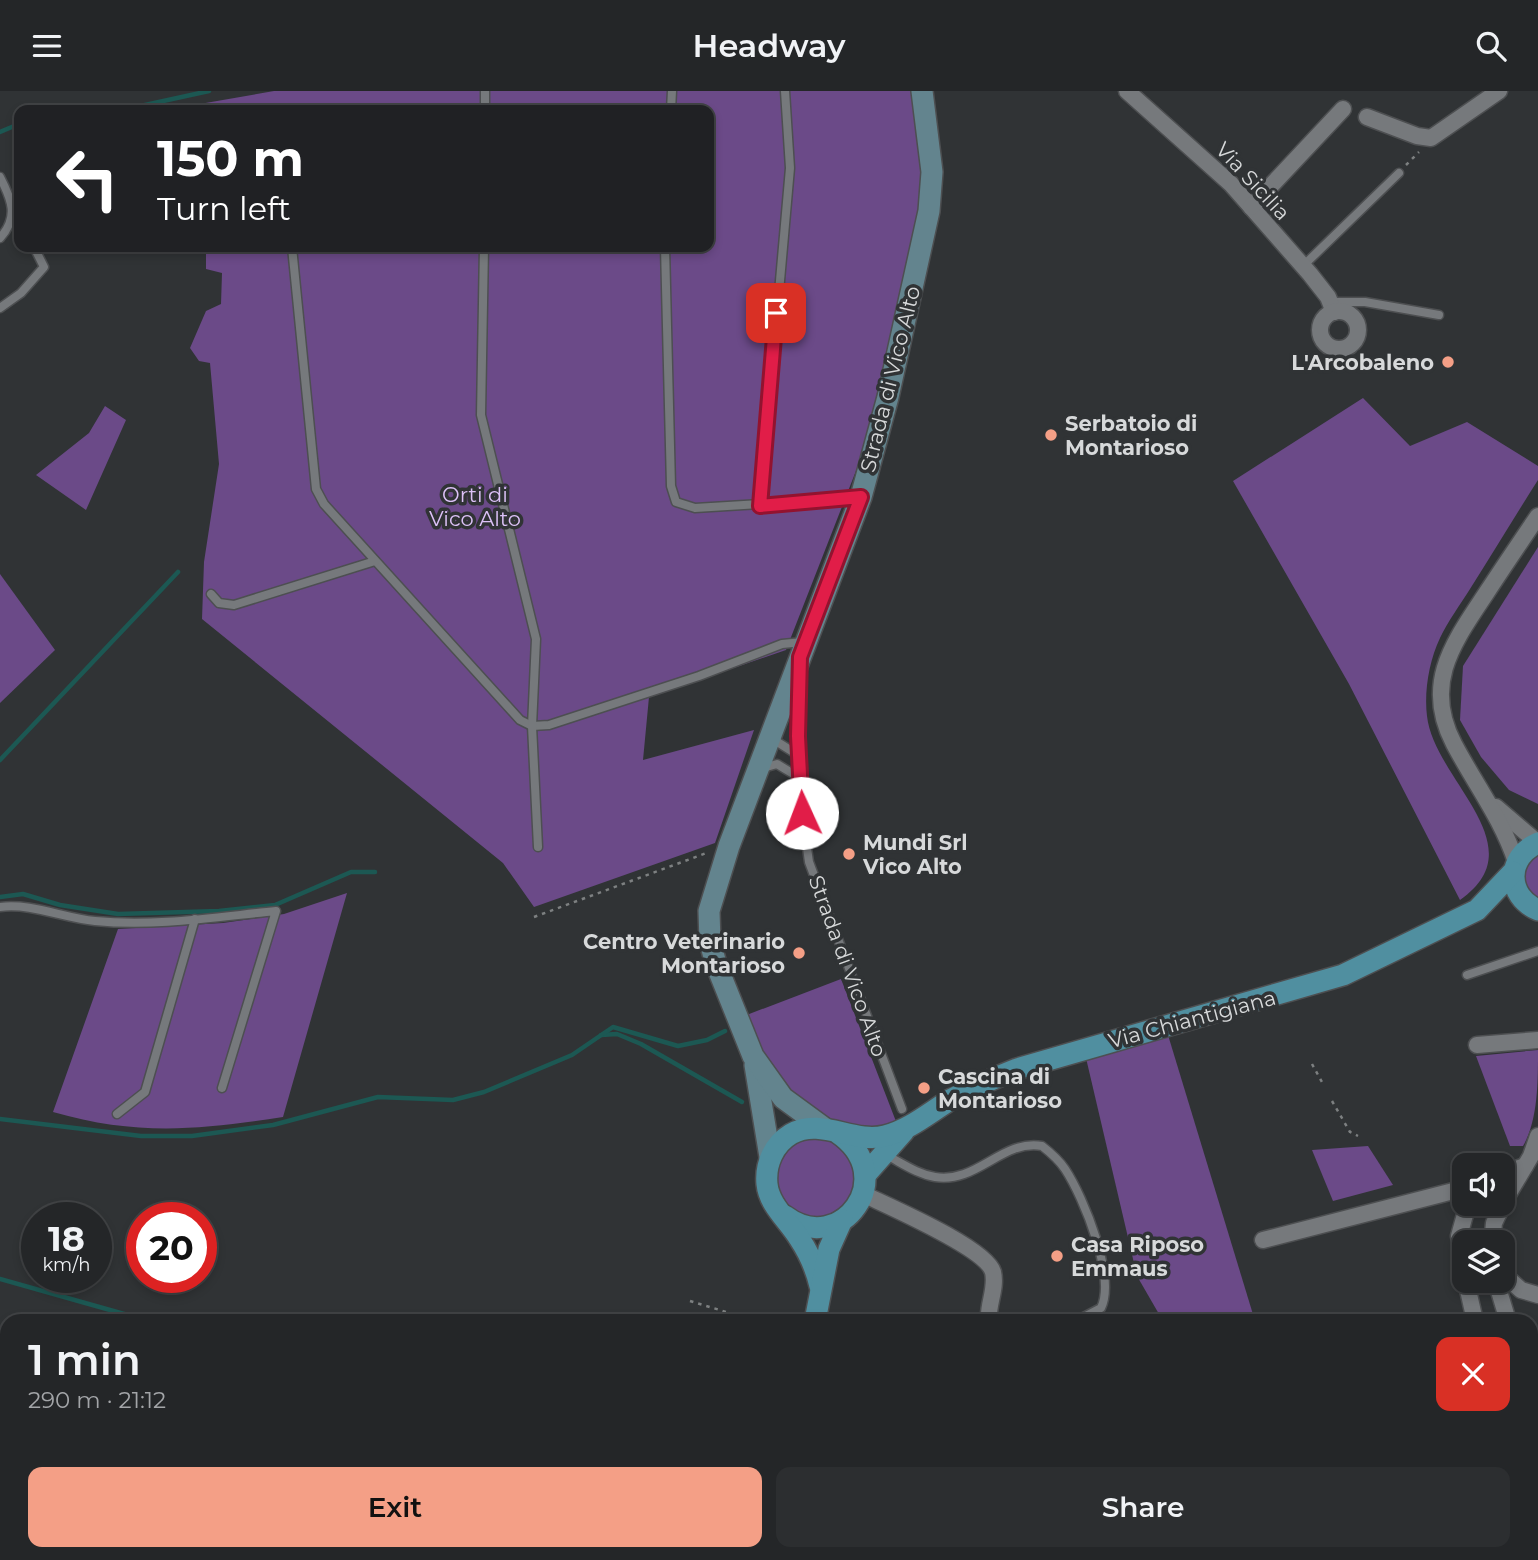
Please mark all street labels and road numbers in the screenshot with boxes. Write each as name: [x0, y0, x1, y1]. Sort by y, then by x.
street label: Via Sicilia: [1211, 137, 1295, 225]
street label: Strada di Vico Alto: [855, 283, 925, 475]
street label: Strada di Vico Alto: [804, 872, 892, 1060]
street label: Via Chiantigiana: [1106, 985, 1278, 1053]

